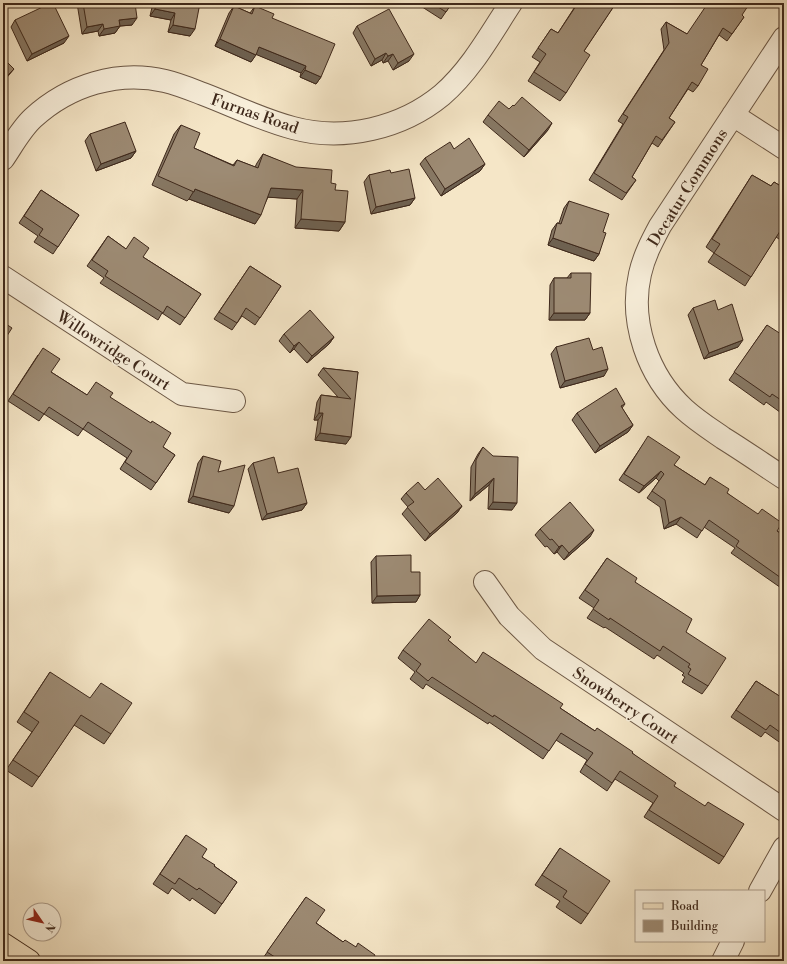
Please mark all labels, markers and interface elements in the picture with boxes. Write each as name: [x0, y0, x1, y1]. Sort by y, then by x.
street label: Furnas Road: [208, 90, 301, 138]
street label: Decatur Commons: [644, 125, 732, 250]
street label: Willowridge Court: [52, 306, 174, 395]
street label: Snowberry Court: [569, 663, 683, 749]
legend: [635, 890, 765, 942]
text: Road: [671, 899, 699, 914]
north arrow: [22, 902, 62, 942]
text: Building: [670, 919, 719, 934]
text: N: [41, 920, 58, 935]

